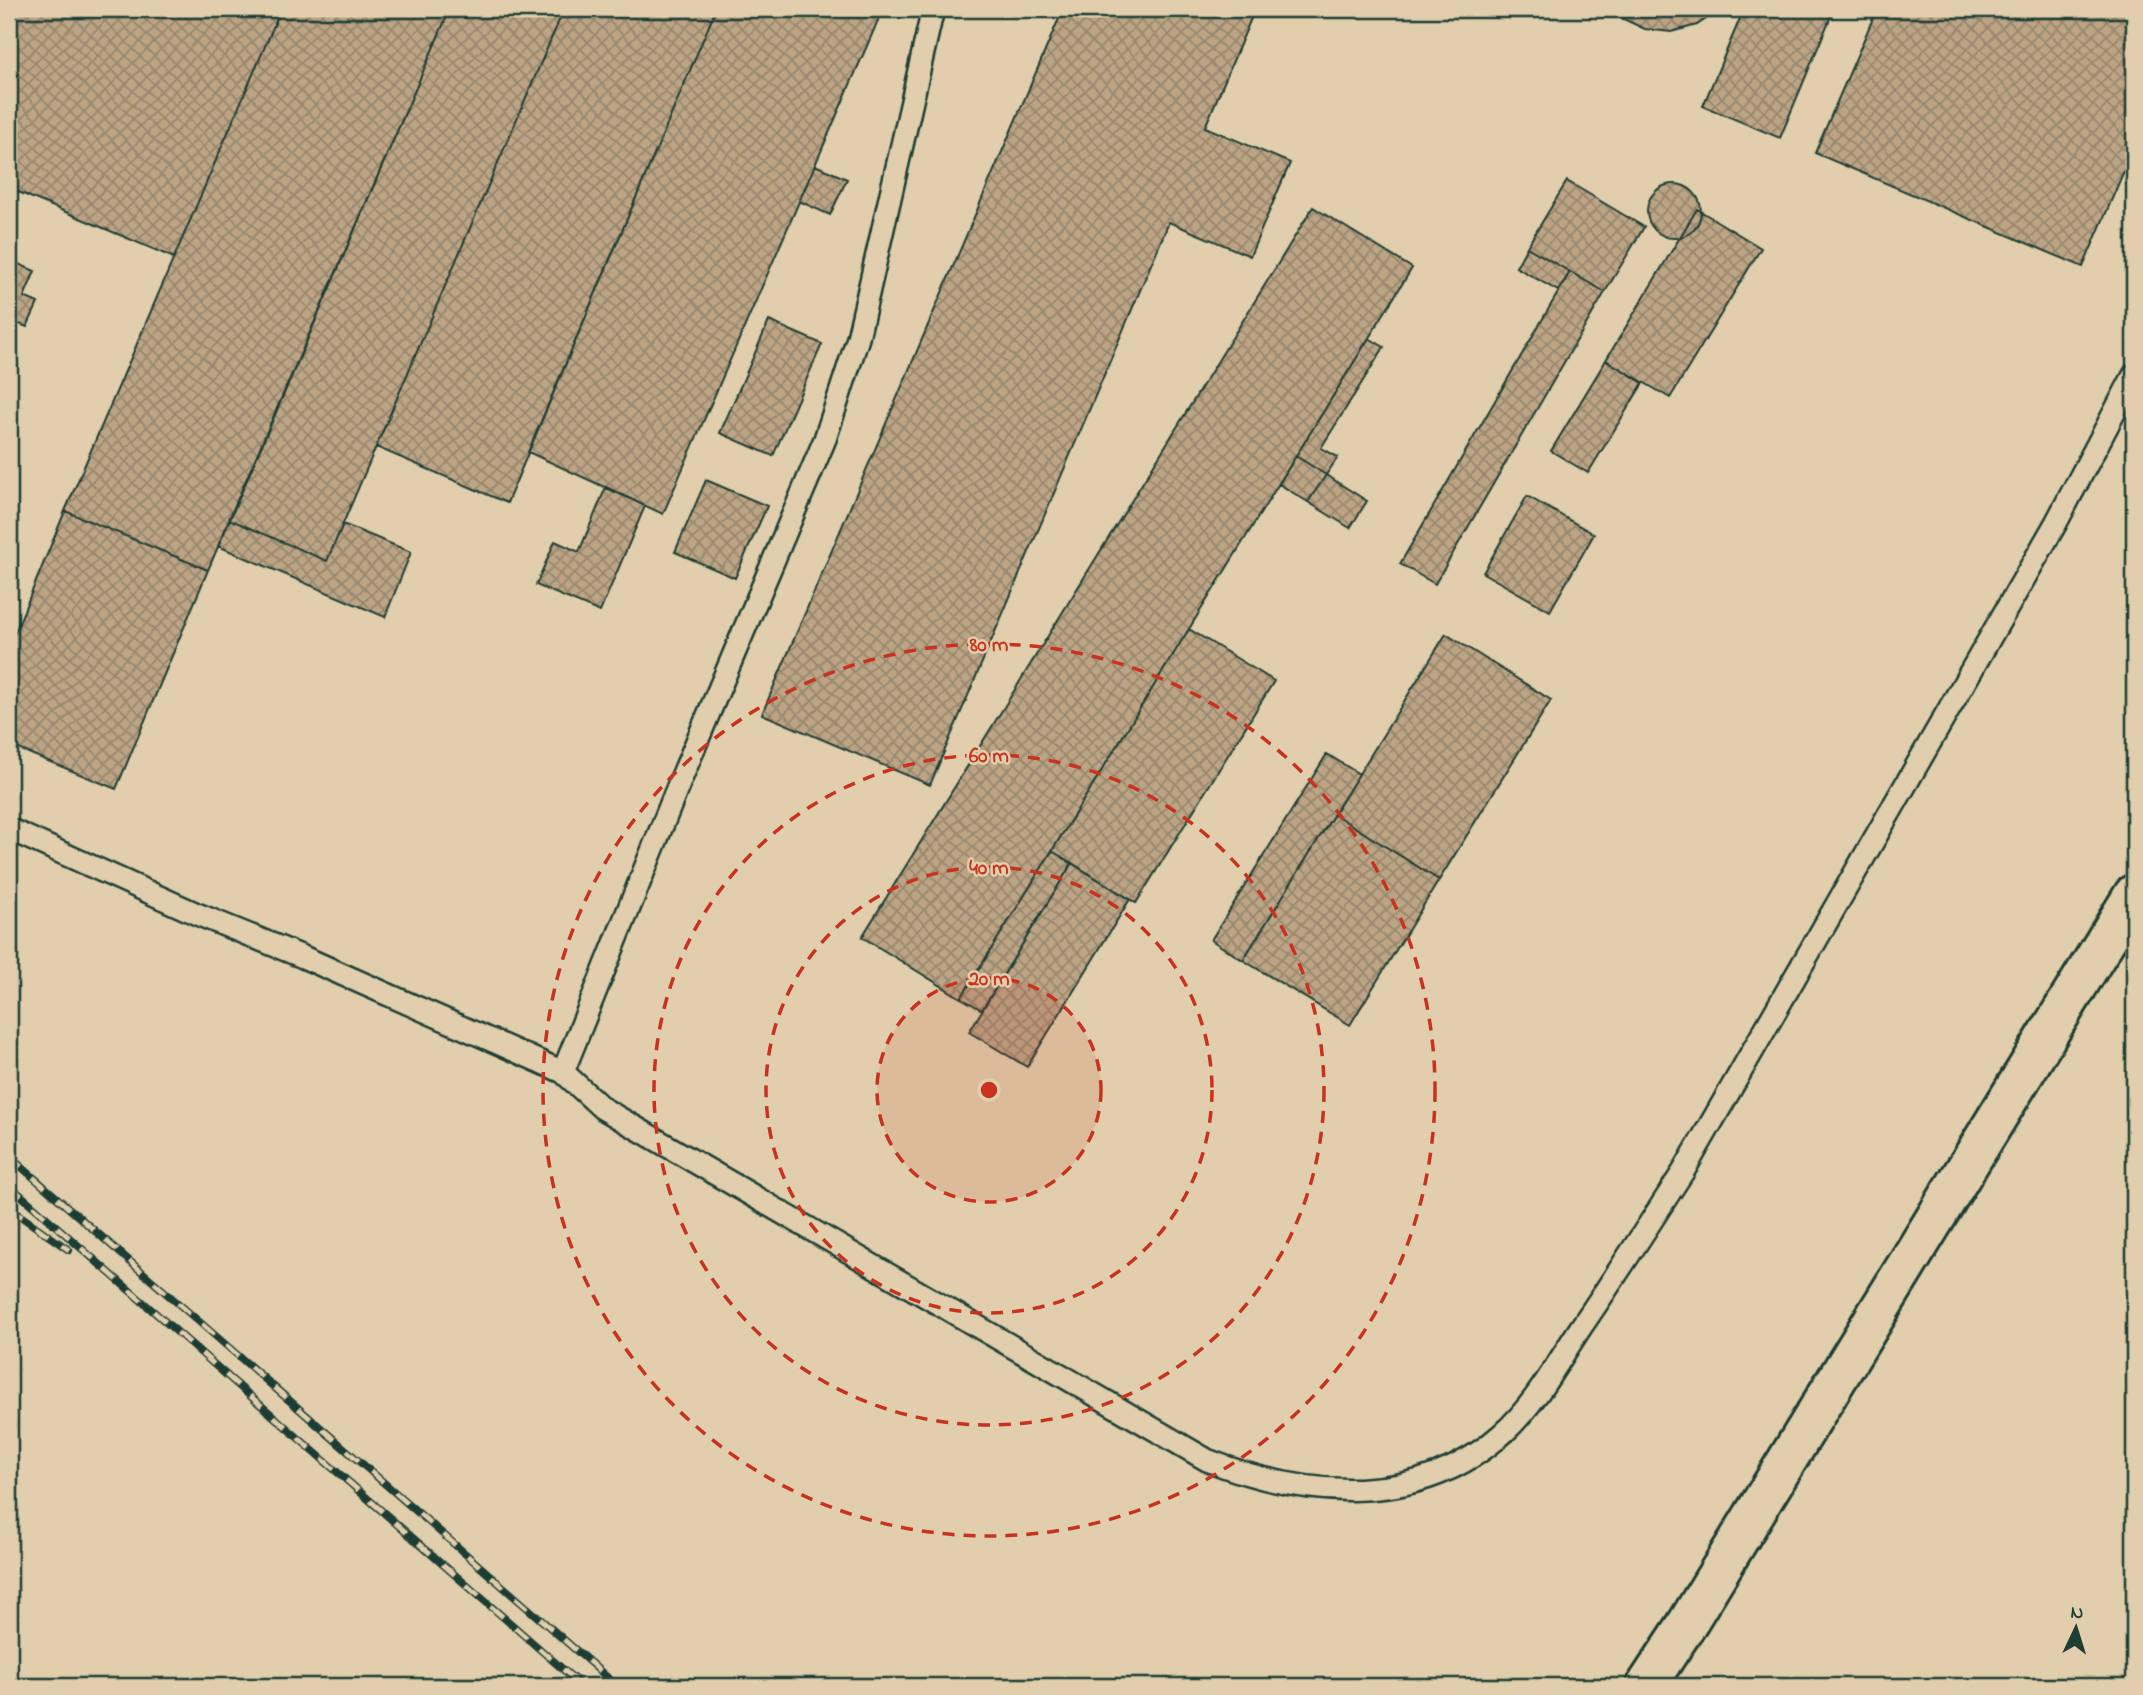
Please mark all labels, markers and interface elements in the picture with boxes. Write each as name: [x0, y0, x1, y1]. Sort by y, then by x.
text: 80 m: [969, 631, 1008, 661]
text: 60 m: [969, 742, 1009, 772]
text: 40 m: [969, 854, 1009, 884]
text: 20 m: [967, 965, 1010, 995]
centre of rings: [977, 1078, 1001, 1102]
north arrow: [2042, 1594, 2112, 1664]
text: N: [2070, 1600, 2085, 1627]

